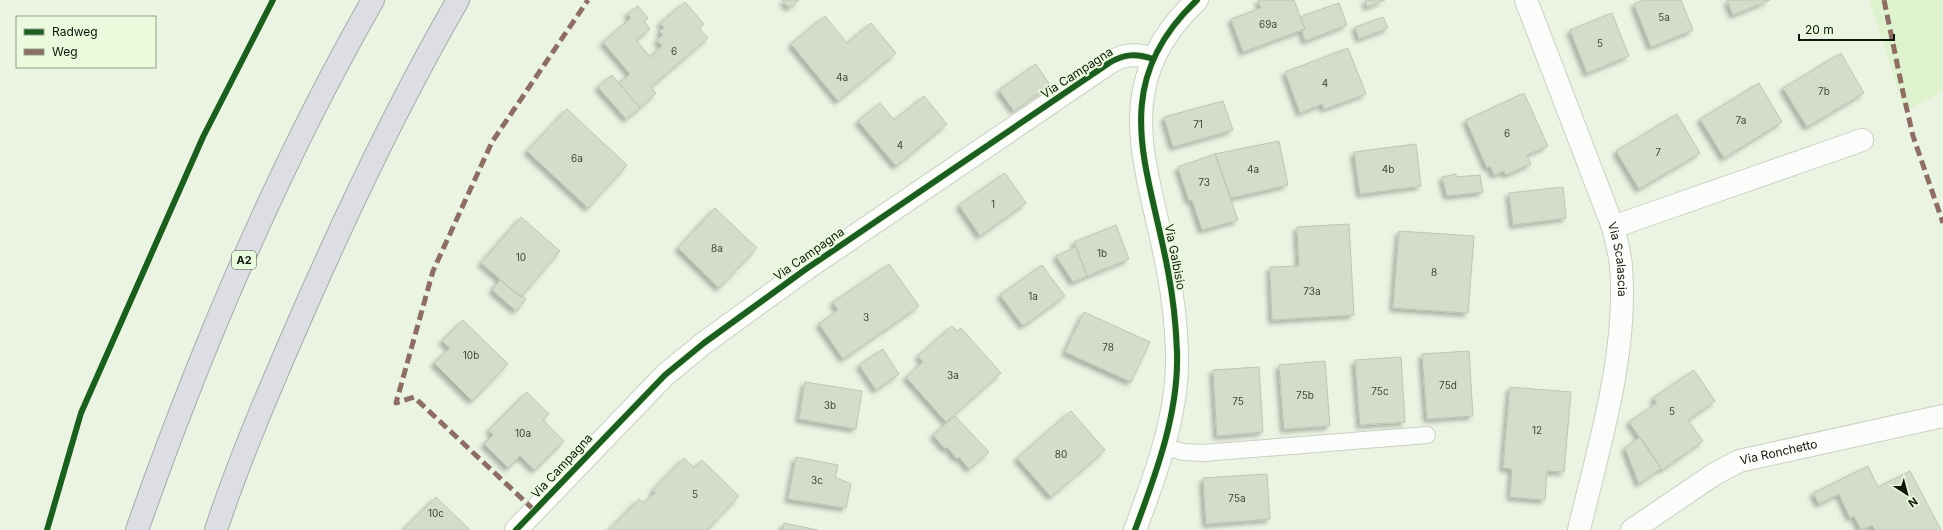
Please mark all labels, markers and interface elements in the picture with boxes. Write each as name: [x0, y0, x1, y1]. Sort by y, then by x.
house number: 5a: [1658, 11, 1670, 23]
legend: [16, 16, 156, 68]
scale bar: [1799, 16, 1894, 42]
house number: 69a: [1259, 18, 1277, 30]
text: 20 m: [1805, 22, 1834, 37]
text: Radweg: [52, 24, 98, 39]
house number: 5: [1597, 37, 1603, 49]
text: Weg: [52, 44, 78, 59]
street label: Via Campagna: [1038, 44, 1115, 101]
house number: 6: [671, 45, 677, 57]
house number: 4a: [836, 71, 848, 83]
house number: 4: [1322, 77, 1328, 89]
house number: 7b: [1818, 85, 1830, 97]
house number: 7a: [1736, 114, 1746, 126]
house number: 71: [1193, 118, 1203, 130]
house number: 6: [1504, 127, 1510, 139]
house number: 4: [897, 139, 903, 151]
house number: 7: [1655, 146, 1661, 158]
house number: 6a: [571, 152, 583, 164]
house number: 4a: [1247, 163, 1259, 175]
house number: 4b: [1382, 163, 1394, 175]
house number: 73: [1198, 176, 1210, 188]
house number: 1: [991, 198, 995, 210]
street label: Via Scalascia: [1605, 220, 1630, 297]
street label: Via Galbisio: [1162, 223, 1189, 291]
street label: Via Campagna: [771, 224, 847, 283]
house number: 8a: [711, 242, 723, 254]
house number: 1b: [1097, 247, 1107, 259]
road number: A2: [232, 251, 256, 269]
house number: 10: [516, 251, 526, 263]
house number: 8: [1431, 266, 1437, 278]
house number: 73a: [1303, 285, 1321, 297]
house number: 1a: [1028, 290, 1038, 302]
house number: 3: [863, 311, 869, 323]
house number: 78: [1102, 341, 1114, 353]
house number: 10b: [463, 349, 479, 361]
house number: 3a: [947, 369, 959, 381]
house number: 75d: [1439, 379, 1457, 391]
house number: 75c: [1371, 385, 1389, 397]
house number: 75b: [1296, 389, 1314, 401]
house number: 75: [1232, 395, 1244, 407]
house number: 3b: [824, 399, 836, 411]
house number: 5: [1669, 405, 1675, 417]
house number: 12: [1532, 424, 1542, 436]
house number: 10a: [515, 427, 531, 439]
street label: Via Campagna: [528, 430, 595, 501]
street label: Via Ronchetto: [1738, 436, 1819, 468]
house number: 80: [1055, 448, 1067, 460]
house number: 3c: [811, 474, 823, 486]
north arrow: [1887, 474, 1927, 514]
house number: 5: [692, 488, 698, 500]
house number: 75a: [1228, 492, 1246, 504]
text: N: [1905, 494, 1920, 510]
house number: 10c: [428, 507, 444, 519]

